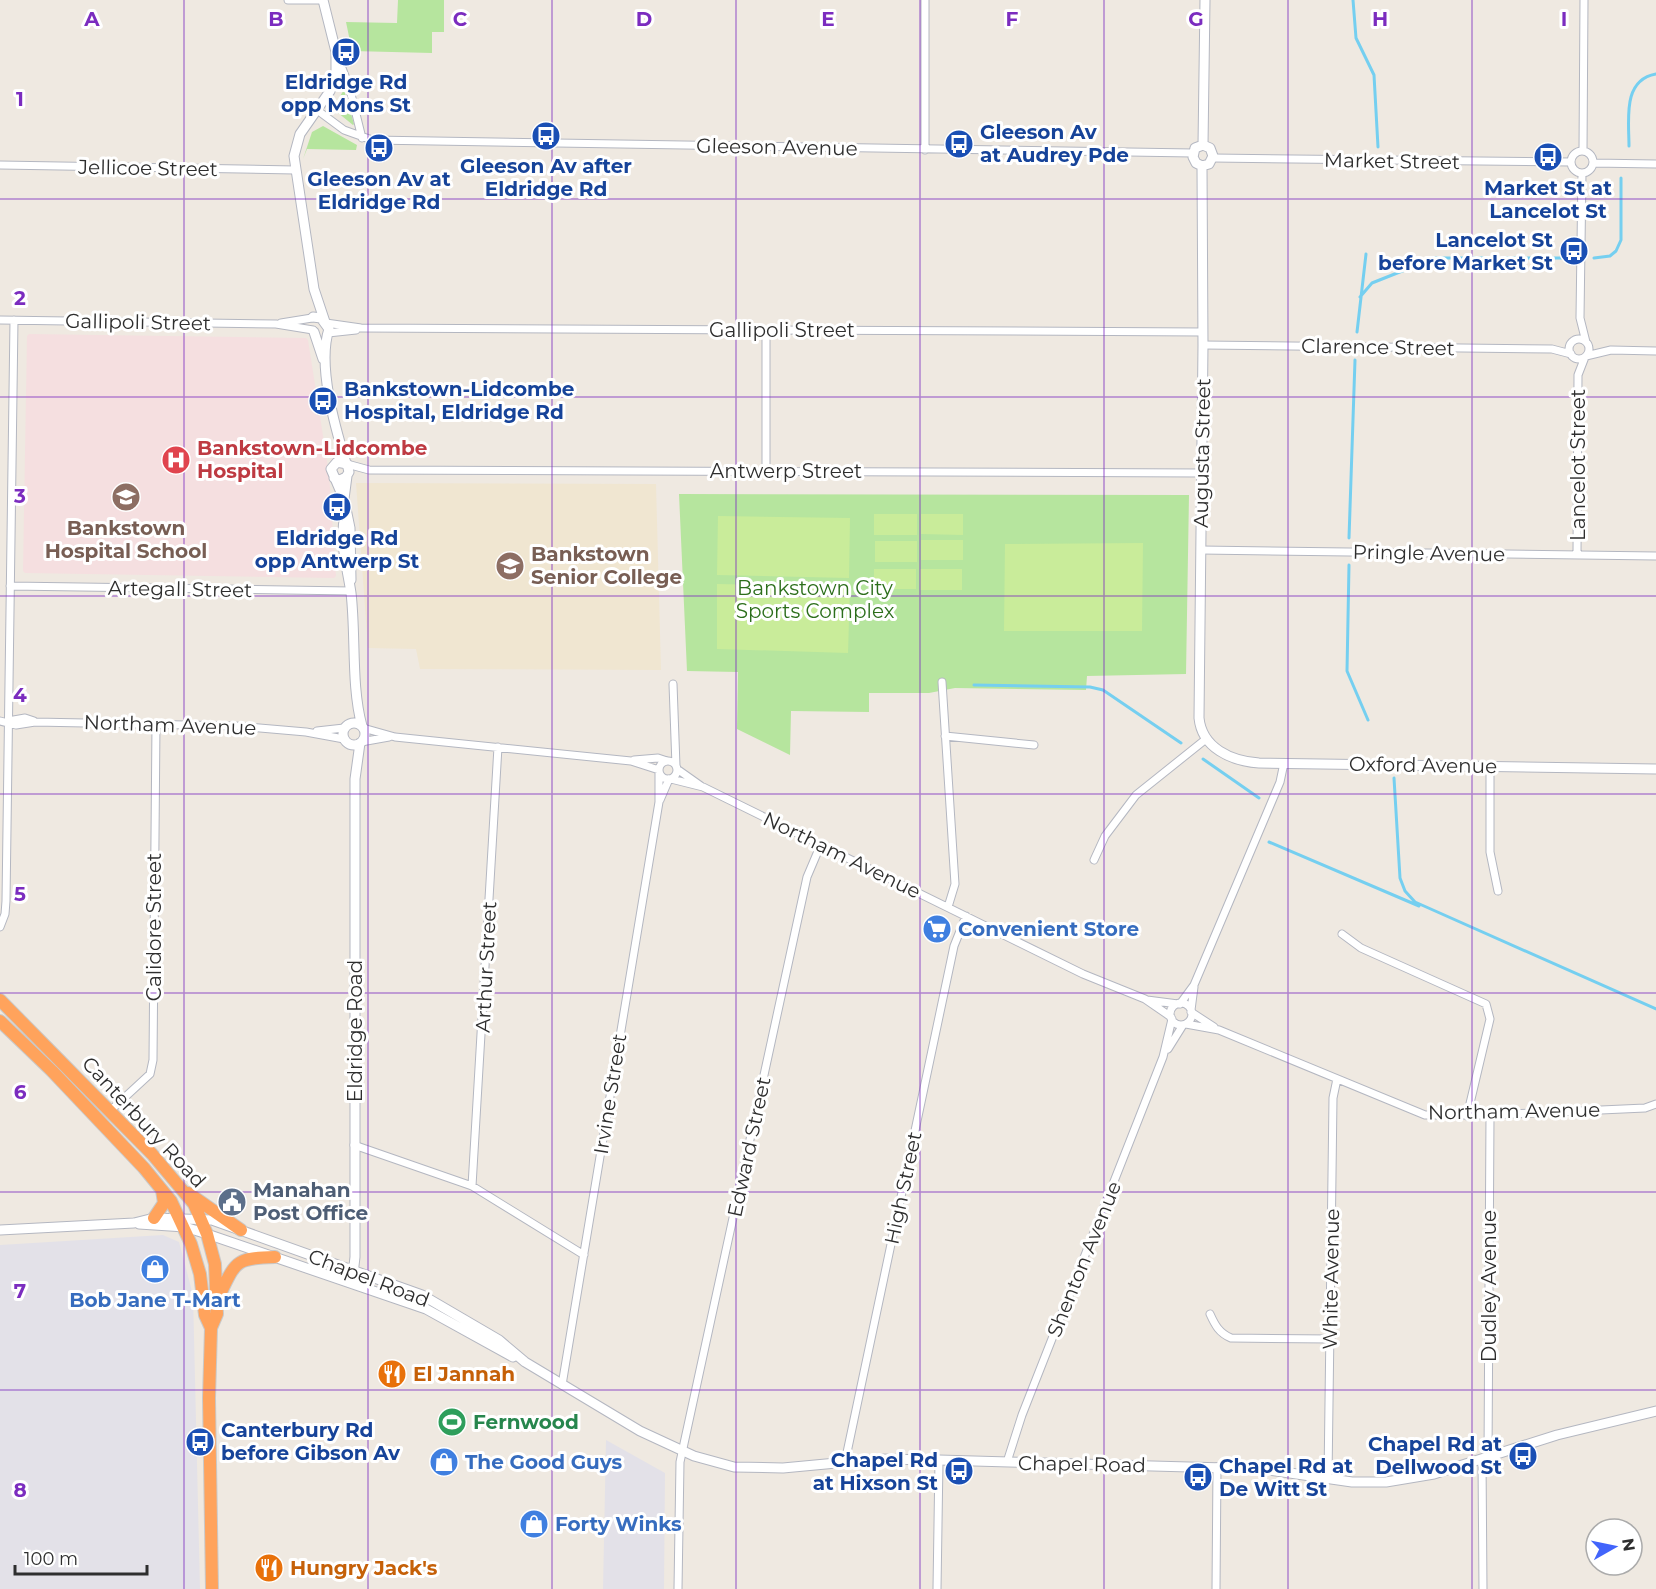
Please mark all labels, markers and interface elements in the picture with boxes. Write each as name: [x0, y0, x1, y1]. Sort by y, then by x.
text: A: [83, 7, 100, 31]
text: B: [268, 7, 284, 31]
text: C: [453, 7, 468, 31]
text: D: [636, 7, 652, 31]
text: E: [821, 7, 835, 31]
text: F: [1006, 7, 1019, 31]
text: G: [1188, 7, 1204, 31]
text: H: [1372, 7, 1388, 31]
text: I: [1561, 7, 1567, 31]
bus stop icon: Eldridge Rd opp Mons St: [330, 36, 362, 68]
place label: Eldridge Rd opp Mons St: [281, 70, 411, 117]
text: 1: [16, 87, 24, 111]
bus stop icon: Gleeson Av after Eldridge Rd: [530, 120, 562, 152]
place label: Gleeson Av at Audrey Pde: [980, 120, 1129, 167]
bus stop icon: Gleeson Av at Audrey Pde: [943, 128, 975, 160]
bus stop icon: Gleeson Av at Eldridge Rd: [363, 132, 395, 164]
street label: Gleeson Avenue: [696, 134, 858, 160]
bus stop icon: Market St at Lancelot St: [1532, 141, 1564, 173]
street label: Market Street: [1324, 148, 1460, 174]
place label: Gleeson Av after Eldridge Rd: [460, 154, 632, 201]
street label: Jellicoe Street: [77, 155, 218, 181]
place label: Gleeson Av at Eldridge Rd: [307, 167, 451, 214]
place label: Market St at Lancelot St: [1484, 176, 1612, 223]
place label: Lancelot St before Market St: [1378, 228, 1553, 275]
bus stop icon: Lancelot St before Market St: [1558, 235, 1590, 267]
text: 2: [14, 286, 26, 310]
street label: Gallipoli Street: [65, 309, 211, 335]
street label: Gallipoli Street: [709, 318, 855, 342]
street label: Clarence Street: [1301, 334, 1455, 360]
place label: Bankstown-Lidcombe Hospital, Eldridge Rd: [344, 377, 574, 424]
street label: Augusta Street: [1189, 378, 1215, 528]
bus stop icon: Bankstown-Lidcombe Hospital, Eldridge Rd: [307, 385, 339, 417]
street label: Lancelot Street: [1566, 389, 1590, 541]
place label: Bankstown-Lidcombe Hospital: [197, 436, 427, 483]
hospital icon: Bankstown-Lidcombe Hospital: [160, 444, 192, 476]
street label: Antwerp Street: [710, 459, 862, 483]
school or university icon: Bankstown Hospital School: [110, 481, 142, 513]
text: 3: [13, 484, 26, 508]
bus stop icon: Eldridge Rd opp Antwerp St: [321, 491, 353, 523]
place label: Bankstown Hospital School: [45, 516, 207, 563]
place label: Eldridge Rd opp Antwerp St: [255, 526, 420, 573]
street label: Pringle Avenue: [1353, 540, 1505, 566]
place label: Bankstown Senior College: [531, 542, 682, 589]
school or university icon: Bankstown Senior College: [494, 550, 526, 582]
street label: Artegall Street: [108, 576, 252, 602]
park label: Bankstown City Sports Complex: [736, 576, 895, 623]
text: 4: [13, 683, 27, 707]
street label: Northam Avenue: [83, 710, 257, 740]
street label: Oxford Avenue: [1349, 752, 1497, 778]
street label: Northam Avenue: [759, 806, 925, 904]
street label: Calidore Street: [142, 853, 166, 1001]
text: 5: [14, 882, 26, 906]
street label: Arthur Street: [471, 901, 501, 1033]
supermarket icon: Convenient Store: [921, 913, 953, 945]
place label: Convenient Store: [958, 917, 1139, 941]
street label: Eldridge Road: [343, 960, 367, 1102]
street label: Irvine Street: [589, 1032, 631, 1156]
street label: Canterbury Road: [77, 1052, 211, 1192]
street label: Edward Street: [722, 1075, 776, 1219]
text: 6: [14, 1080, 27, 1104]
street label: Northam Avenue: [1428, 1097, 1600, 1125]
street label: High Street: [879, 1129, 927, 1247]
place label: Manahan Post Office: [253, 1178, 368, 1225]
street label: Shenton Avenue: [1042, 1178, 1126, 1340]
public building icon: Manahan Post Office: [216, 1186, 248, 1218]
street label: White Avenue: [1318, 1208, 1344, 1350]
street label: Dudley Avenue: [1477, 1210, 1501, 1362]
street label: Chapel Road: [305, 1244, 433, 1312]
shop icon: Bob Jane T-Mart: [139, 1253, 171, 1285]
text: 7: [14, 1279, 26, 1303]
place label: Bob Jane T-Mart: [69, 1288, 241, 1312]
restaurant icon: El Jannah: [376, 1358, 408, 1390]
place label: El Jannah: [413, 1362, 515, 1386]
sports icon: Fernwood: [436, 1406, 468, 1438]
place label: Fernwood: [473, 1410, 579, 1434]
place label: Canterbury Rd before Gibson Av: [221, 1418, 401, 1465]
bus stop icon: Canterbury Rd before Gibson Av: [184, 1426, 216, 1458]
place label: Chapel Rd at Dellwood St: [1368, 1432, 1502, 1479]
bus stop icon: Chapel Rd at Dellwood St: [1507, 1440, 1539, 1472]
shop icon: The Good Guys: [428, 1446, 460, 1478]
place label: Chapel Rd at Hixson St: [813, 1448, 938, 1495]
place label: The Good Guys: [465, 1450, 623, 1474]
street label: Chapel Road: [1018, 1451, 1146, 1477]
place label: Chapel Rd at De Witt St: [1219, 1454, 1353, 1501]
bus stop icon: Chapel Rd at Hixson St: [943, 1455, 975, 1487]
bus stop icon: Chapel Rd at De Witt St: [1182, 1461, 1214, 1493]
text: 8: [13, 1478, 27, 1502]
shop icon: Forty Winks: [518, 1508, 550, 1540]
place label: Forty Winks: [555, 1512, 682, 1536]
north arrow: [1584, 1517, 1644, 1577]
text: N: [1618, 1537, 1639, 1553]
scale bar: [15, 1538, 147, 1576]
text: 100 m: [24, 1548, 78, 1570]
restaurant icon: Hungry Jack's: [253, 1552, 285, 1584]
place label: Hungry Jack's: [290, 1556, 438, 1580]

